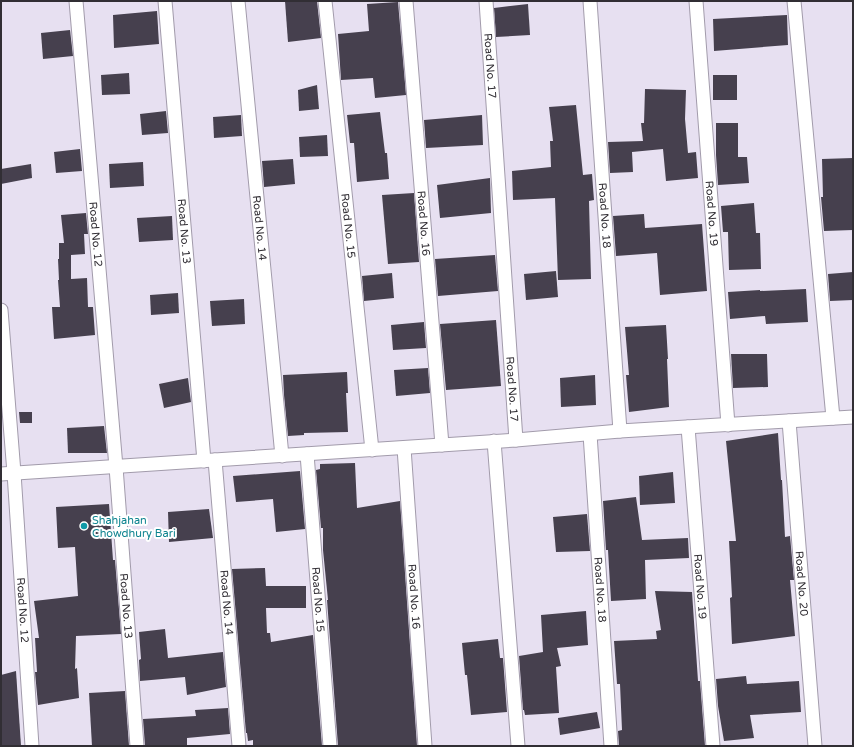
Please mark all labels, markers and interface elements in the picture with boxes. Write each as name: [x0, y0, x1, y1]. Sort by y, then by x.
street label: Road No. 17: [481, 33, 499, 99]
street label: Road No. 19: [703, 180, 720, 247]
street label: Road No. 18: [596, 182, 613, 249]
street label: Road No. 16: [414, 190, 433, 257]
street label: Road No. 15: [338, 193, 358, 259]
street label: Road No. 14: [250, 195, 269, 261]
street label: Road No. 13: [175, 198, 193, 264]
street label: Road No. 12: [86, 201, 105, 267]
street label: Road No. 17: [503, 356, 521, 422]
place label: Shahjahan Chowdhury Bari: [92, 514, 176, 540]
marker: Shahjahan Chowdhury Bari: [79, 521, 89, 531]
street label: Road No. 20: [792, 550, 811, 617]
street label: Road No. 19: [691, 553, 709, 620]
street label: Road No. 18: [591, 557, 609, 623]
street label: Road No. 16: [405, 564, 423, 630]
street label: Road No. 15: [309, 566, 327, 633]
street label: Road No. 14: [217, 569, 236, 636]
street label: Road No. 13: [117, 573, 135, 639]
street label: Road No. 12: [14, 577, 31, 643]

